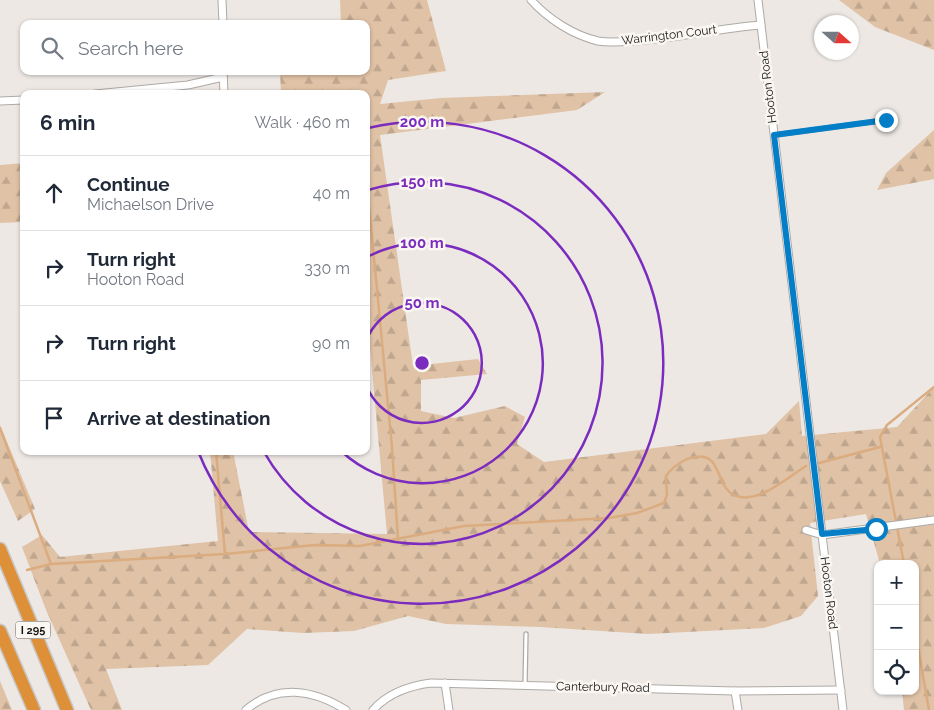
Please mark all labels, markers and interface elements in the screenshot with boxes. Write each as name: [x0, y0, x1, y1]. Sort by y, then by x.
north arrow: [814, 15, 859, 60]
search box: [20, 20, 370, 75]
street label: Warrington Court: [621, 22, 717, 48]
icon: search: [38, 34, 66, 62]
text: Search here: [78, 37, 184, 59]
street label: Hooton Road: [757, 50, 779, 124]
route end: [875, 109, 898, 132]
text: 6 min: [40, 110, 95, 135]
text: Walk · 460 m: [254, 113, 350, 132]
text: 200 m: [400, 113, 444, 131]
text: Continue: [87, 173, 170, 195]
text: 150 m: [401, 173, 443, 191]
icon: ahead: [40, 179, 68, 207]
text: 40 m: [313, 184, 350, 203]
text: Michaelson Drive: [87, 195, 214, 214]
text: 100 m: [400, 234, 444, 252]
text: Turn right: [87, 248, 176, 270]
icon: right: [40, 254, 68, 282]
text: 330 m: [304, 259, 350, 278]
text: Hooton Road: [87, 270, 184, 289]
text: 50 m: [404, 294, 440, 312]
icon: right: [40, 329, 68, 357]
text: Turn right: [87, 332, 176, 354]
text: 90 m: [312, 334, 350, 353]
centre of rings: [413, 354, 431, 372]
icon: arrive: [40, 404, 68, 432]
text: Arrive at destination: [87, 407, 271, 429]
route start: [865, 518, 888, 541]
street label: Hooton Road: [818, 556, 840, 630]
map controls: [874, 560, 919, 695]
button: +: [874, 560, 919, 605]
button: −: [874, 605, 919, 650]
road number: I 295: [15, 622, 50, 638]
button: locate: [874, 650, 919, 695]
street label: Canterbury Road: [556, 679, 650, 695]

